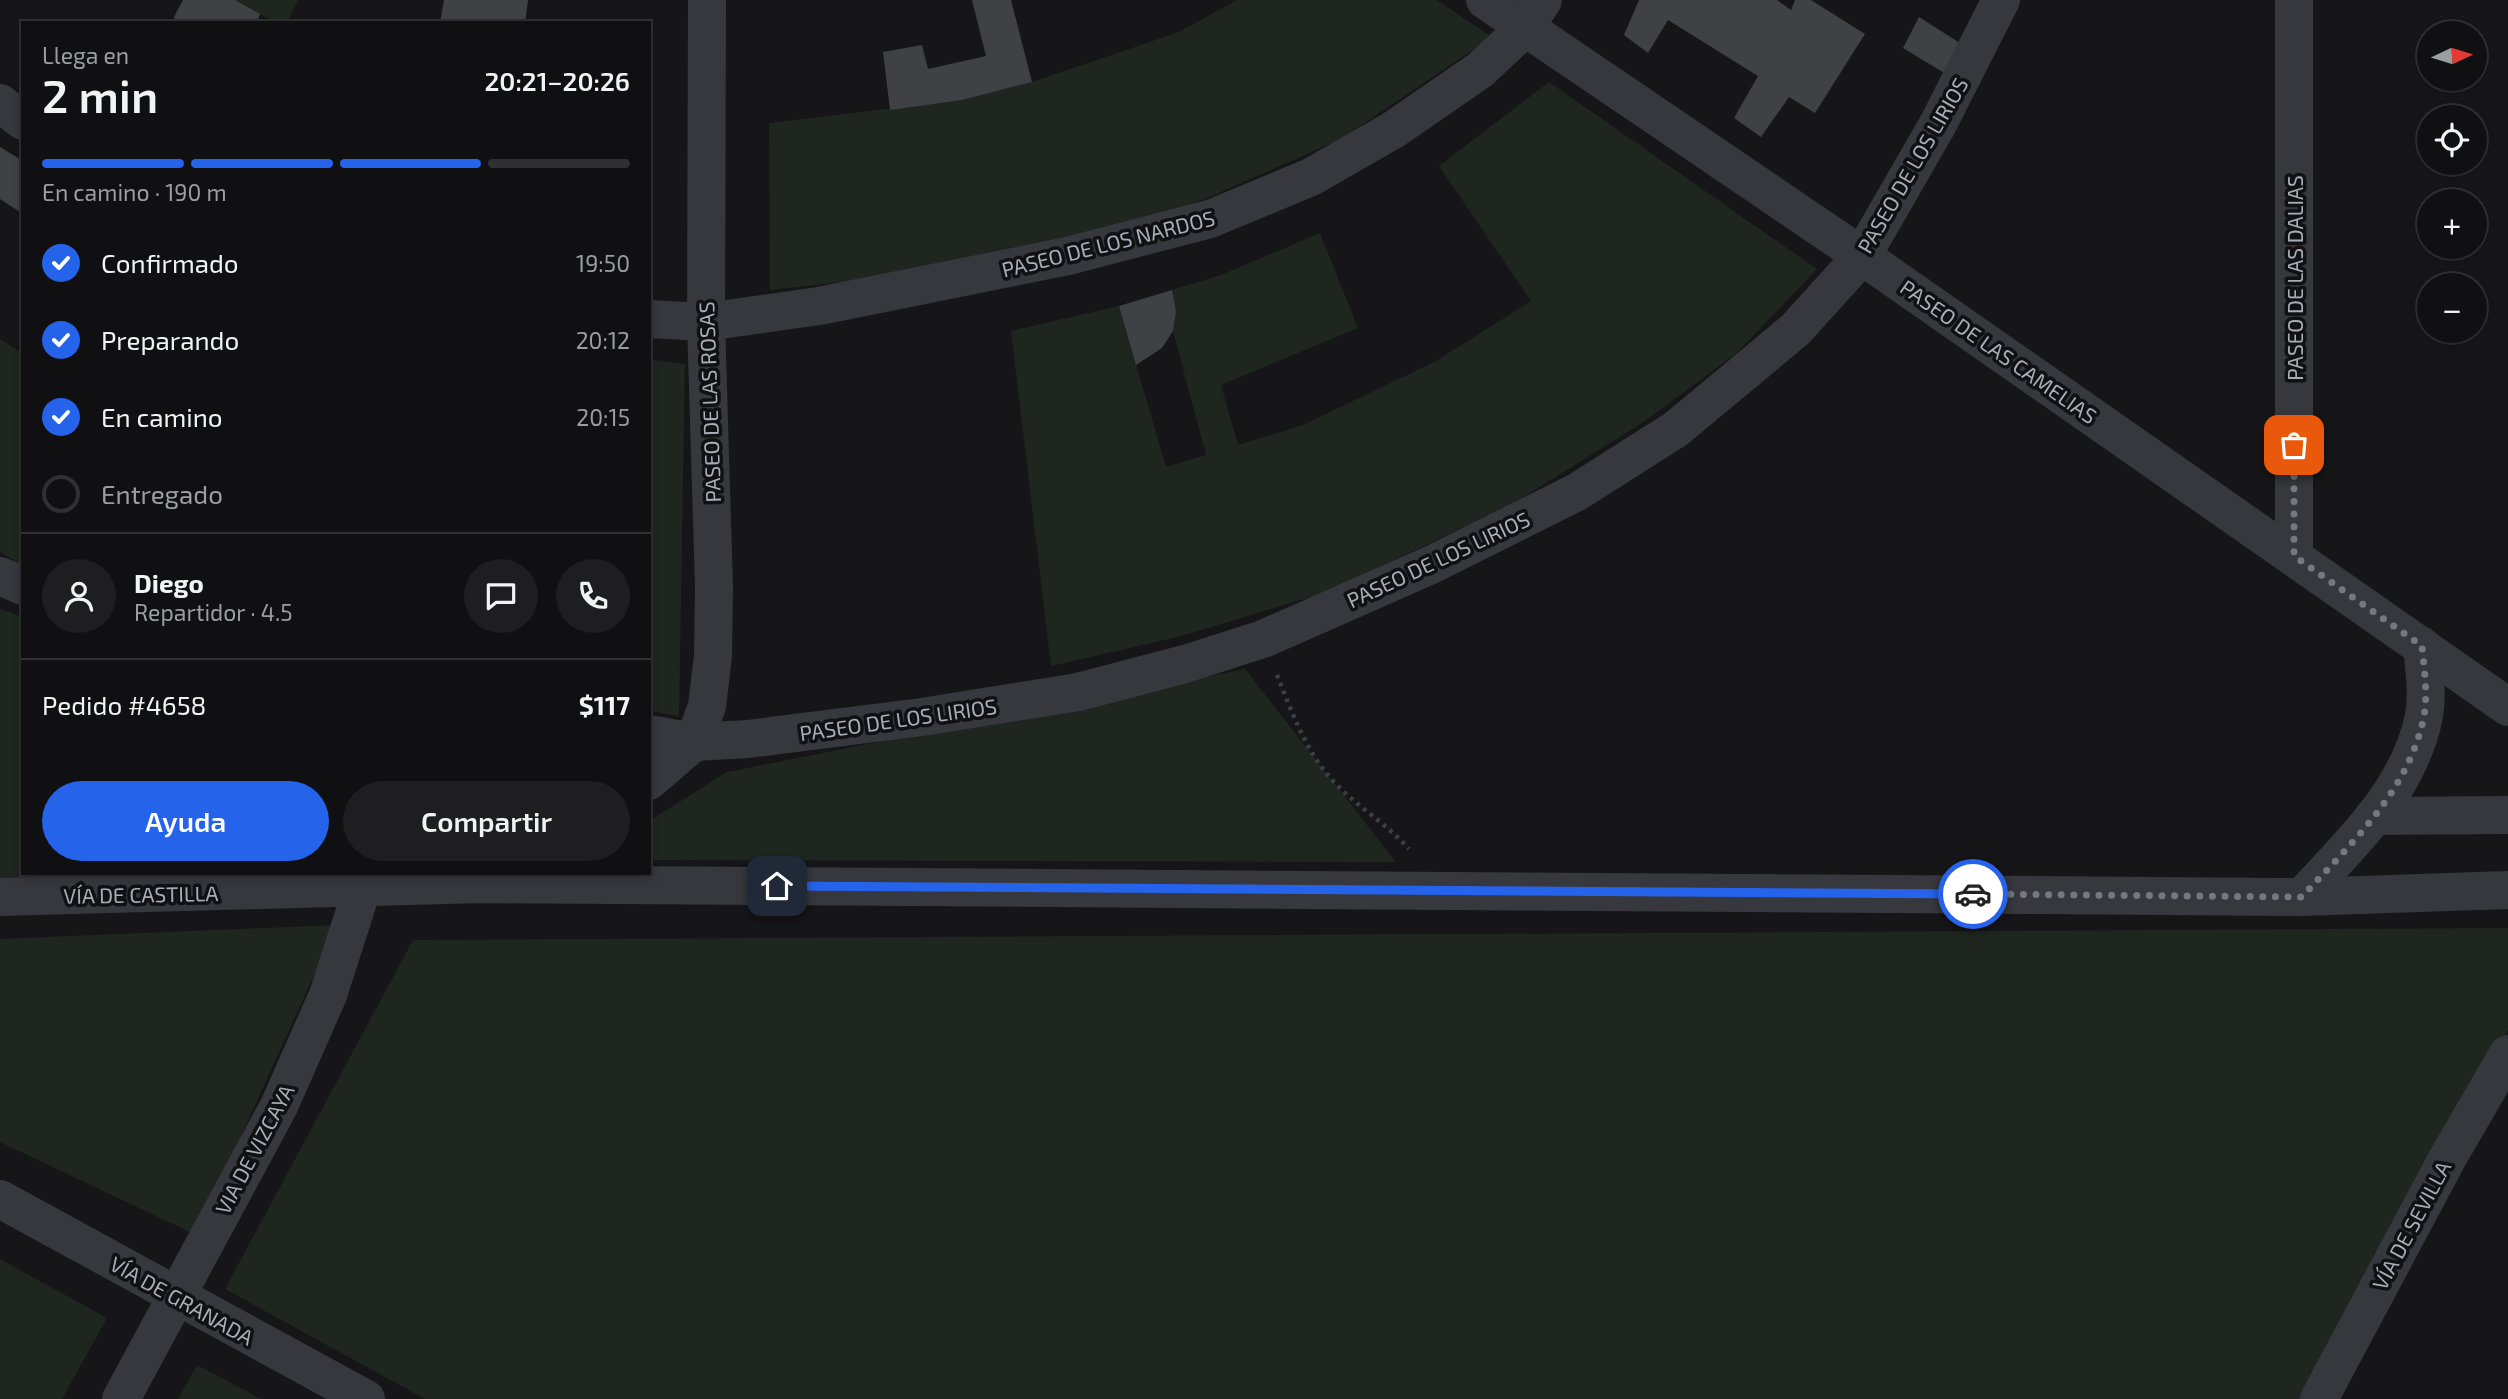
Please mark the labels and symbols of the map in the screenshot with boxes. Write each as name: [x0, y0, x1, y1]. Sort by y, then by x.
north arrow: [2417, 21, 2487, 91]
street label: PASEO DE LOS LIRIOS: [1851, 73, 1973, 257]
street label: PASEO DE LAS DALIAS: [2282, 175, 2307, 381]
street label: PASEO DE LOS NARDOS: [999, 204, 1217, 282]
street label: PASEO DE LAS CAMELIAS: [1896, 274, 2102, 428]
street label: PASEO DE LAS ROSAS: [693, 301, 725, 503]
pin: [2264, 415, 2324, 475]
street label: PASEO DE LOS LIRIOS: [1343, 506, 1533, 612]
street label: PASEO DE LOS LIRIOS: [798, 693, 998, 745]
pin: [747, 856, 807, 916]
courier: [1938, 859, 2008, 929]
street label: VÍA DE CASTILLA: [63, 880, 219, 908]
street label: VIA DE VIZCAYA: [209, 1080, 299, 1218]
street label: VÍA DE SEVILLA: [2367, 1156, 2455, 1294]
street label: VÍA DE GRANADA: [106, 1250, 258, 1350]

